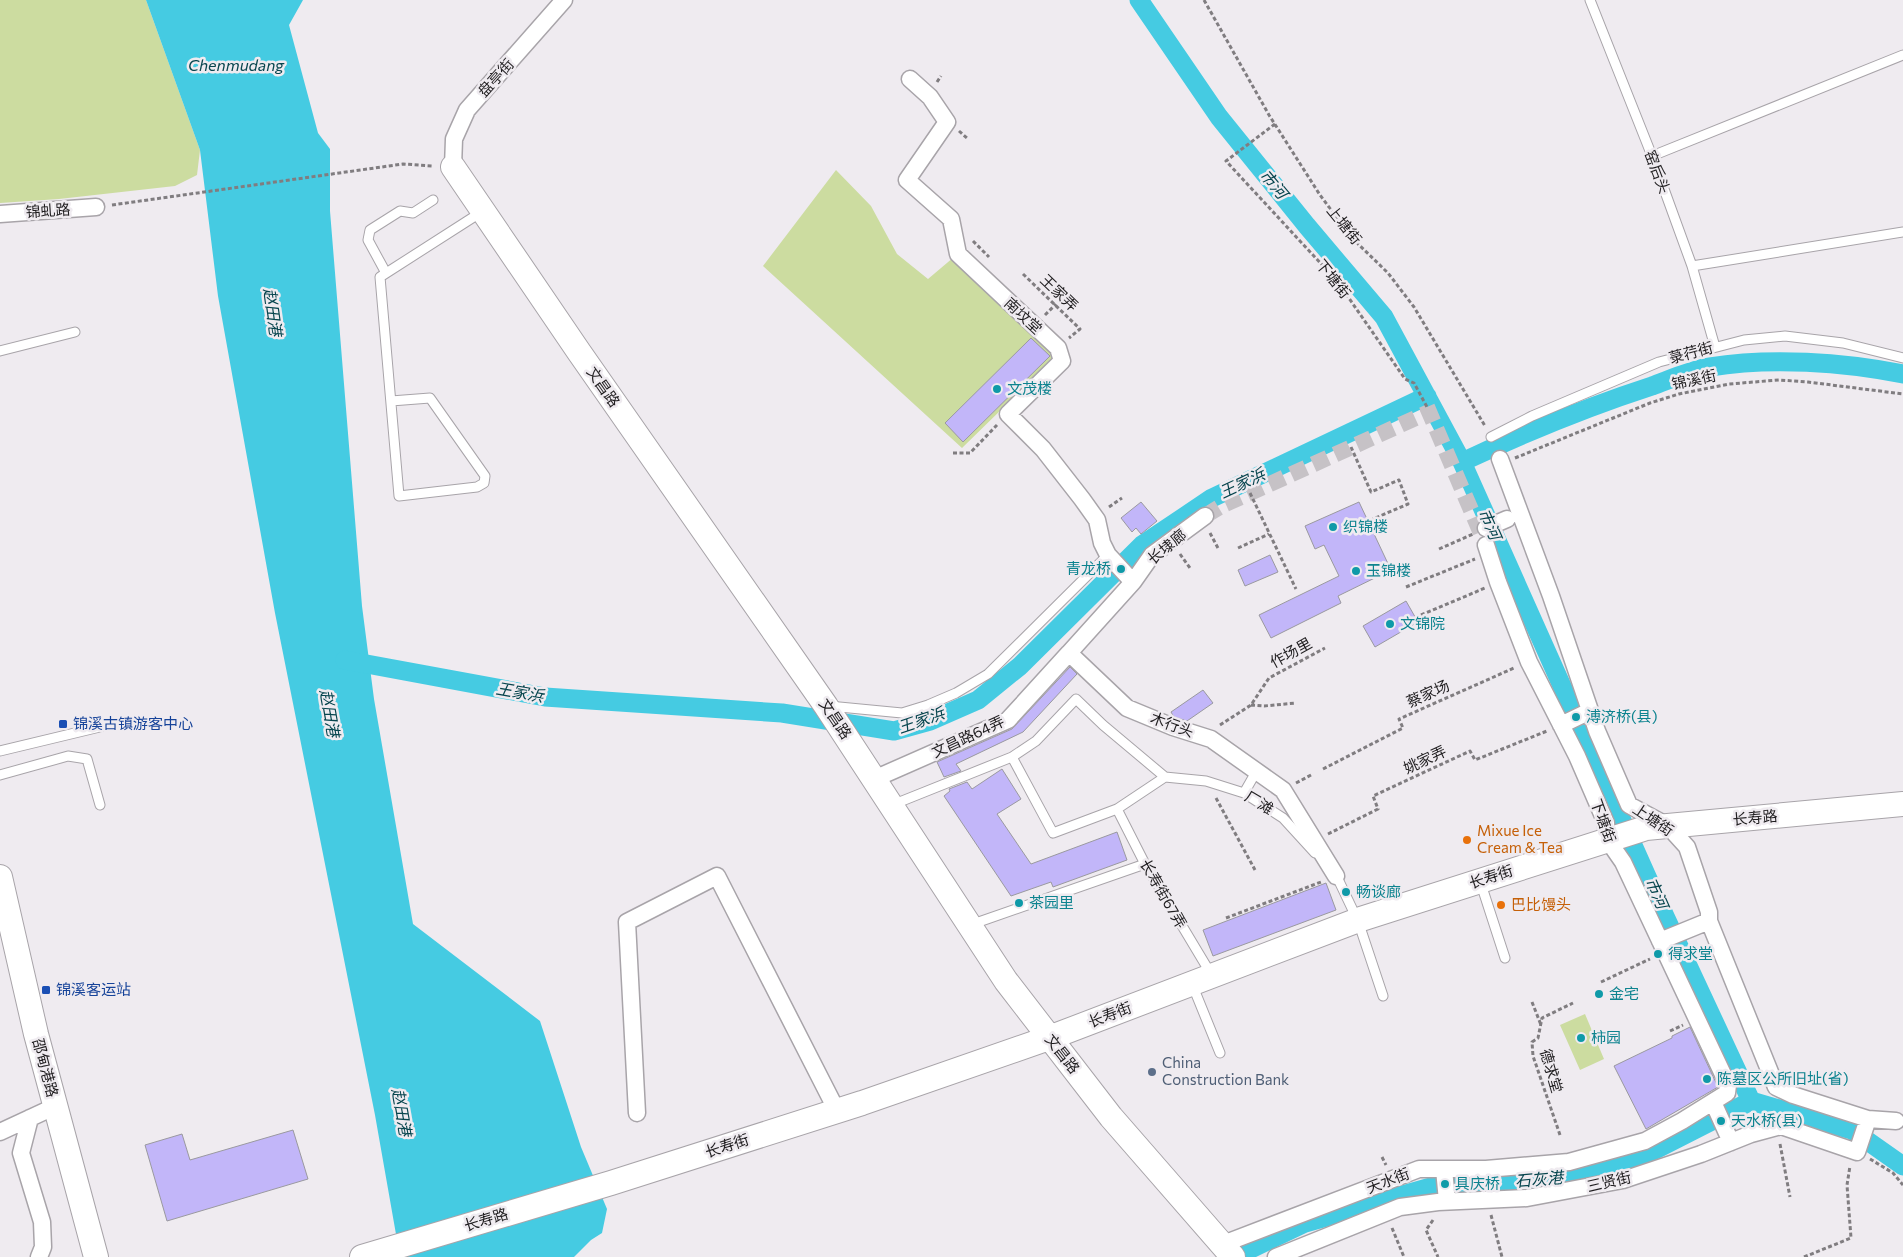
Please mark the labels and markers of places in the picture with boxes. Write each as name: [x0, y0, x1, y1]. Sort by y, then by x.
place label: 文茂楼: [1007, 379, 1052, 397]
marker: 文茂楼: [991, 383, 1003, 395]
place label: 织锦楼: [1343, 517, 1388, 535]
marker: 织锦楼: [1327, 521, 1339, 533]
place label: 青龙桥: [1066, 559, 1111, 577]
place label: 玉锦楼: [1366, 561, 1411, 579]
marker: 青龙桥: [1115, 563, 1127, 575]
marker: 玉锦楼: [1350, 565, 1362, 577]
place label: 文锦院: [1400, 614, 1445, 632]
marker: 文锦院: [1384, 618, 1396, 630]
place label: 溥济桥(县): [1586, 707, 1658, 725]
marker: 溥济桥(县): [1570, 711, 1582, 723]
place label: 锦溪古镇游客中心: [73, 714, 193, 732]
marker: 锦溪古镇游客中心: [57, 718, 69, 730]
place label: Mixue Ice Cream & Tea: [1477, 821, 1563, 856]
marker: Mixue Ice Cream & Tea: [1461, 834, 1473, 846]
place label: 畅谈廊: [1356, 882, 1401, 900]
marker: 畅谈廊: [1340, 886, 1352, 898]
place label: 茶园里: [1029, 893, 1074, 911]
place label: 巴比馒头: [1511, 895, 1571, 913]
marker: 茶园里: [1013, 897, 1025, 909]
marker: 巴比馒头: [1495, 899, 1507, 911]
place label: 得求堂: [1668, 944, 1713, 962]
marker: 得求堂: [1652, 948, 1664, 960]
place label: 锦溪客运站: [56, 980, 131, 998]
marker: 锦溪客运站: [40, 984, 52, 996]
place label: 金宅: [1609, 984, 1639, 1002]
marker: 金宅: [1593, 988, 1605, 1000]
place label: 柿园: [1591, 1028, 1621, 1046]
marker: 柿园: [1575, 1032, 1587, 1044]
place label: China Construction Bank: [1162, 1053, 1289, 1088]
marker: China Construction Bank: [1146, 1066, 1158, 1078]
place label: 陈墓区公所旧址(省): [1717, 1069, 1849, 1087]
marker: 陈墓区公所旧址(省): [1701, 1073, 1713, 1085]
place label: 天水桥(县): [1731, 1111, 1803, 1129]
marker: 天水桥(县): [1715, 1115, 1727, 1127]
place label: 具庆桥: [1455, 1174, 1500, 1192]
marker: 具庆桥: [1439, 1178, 1451, 1190]

